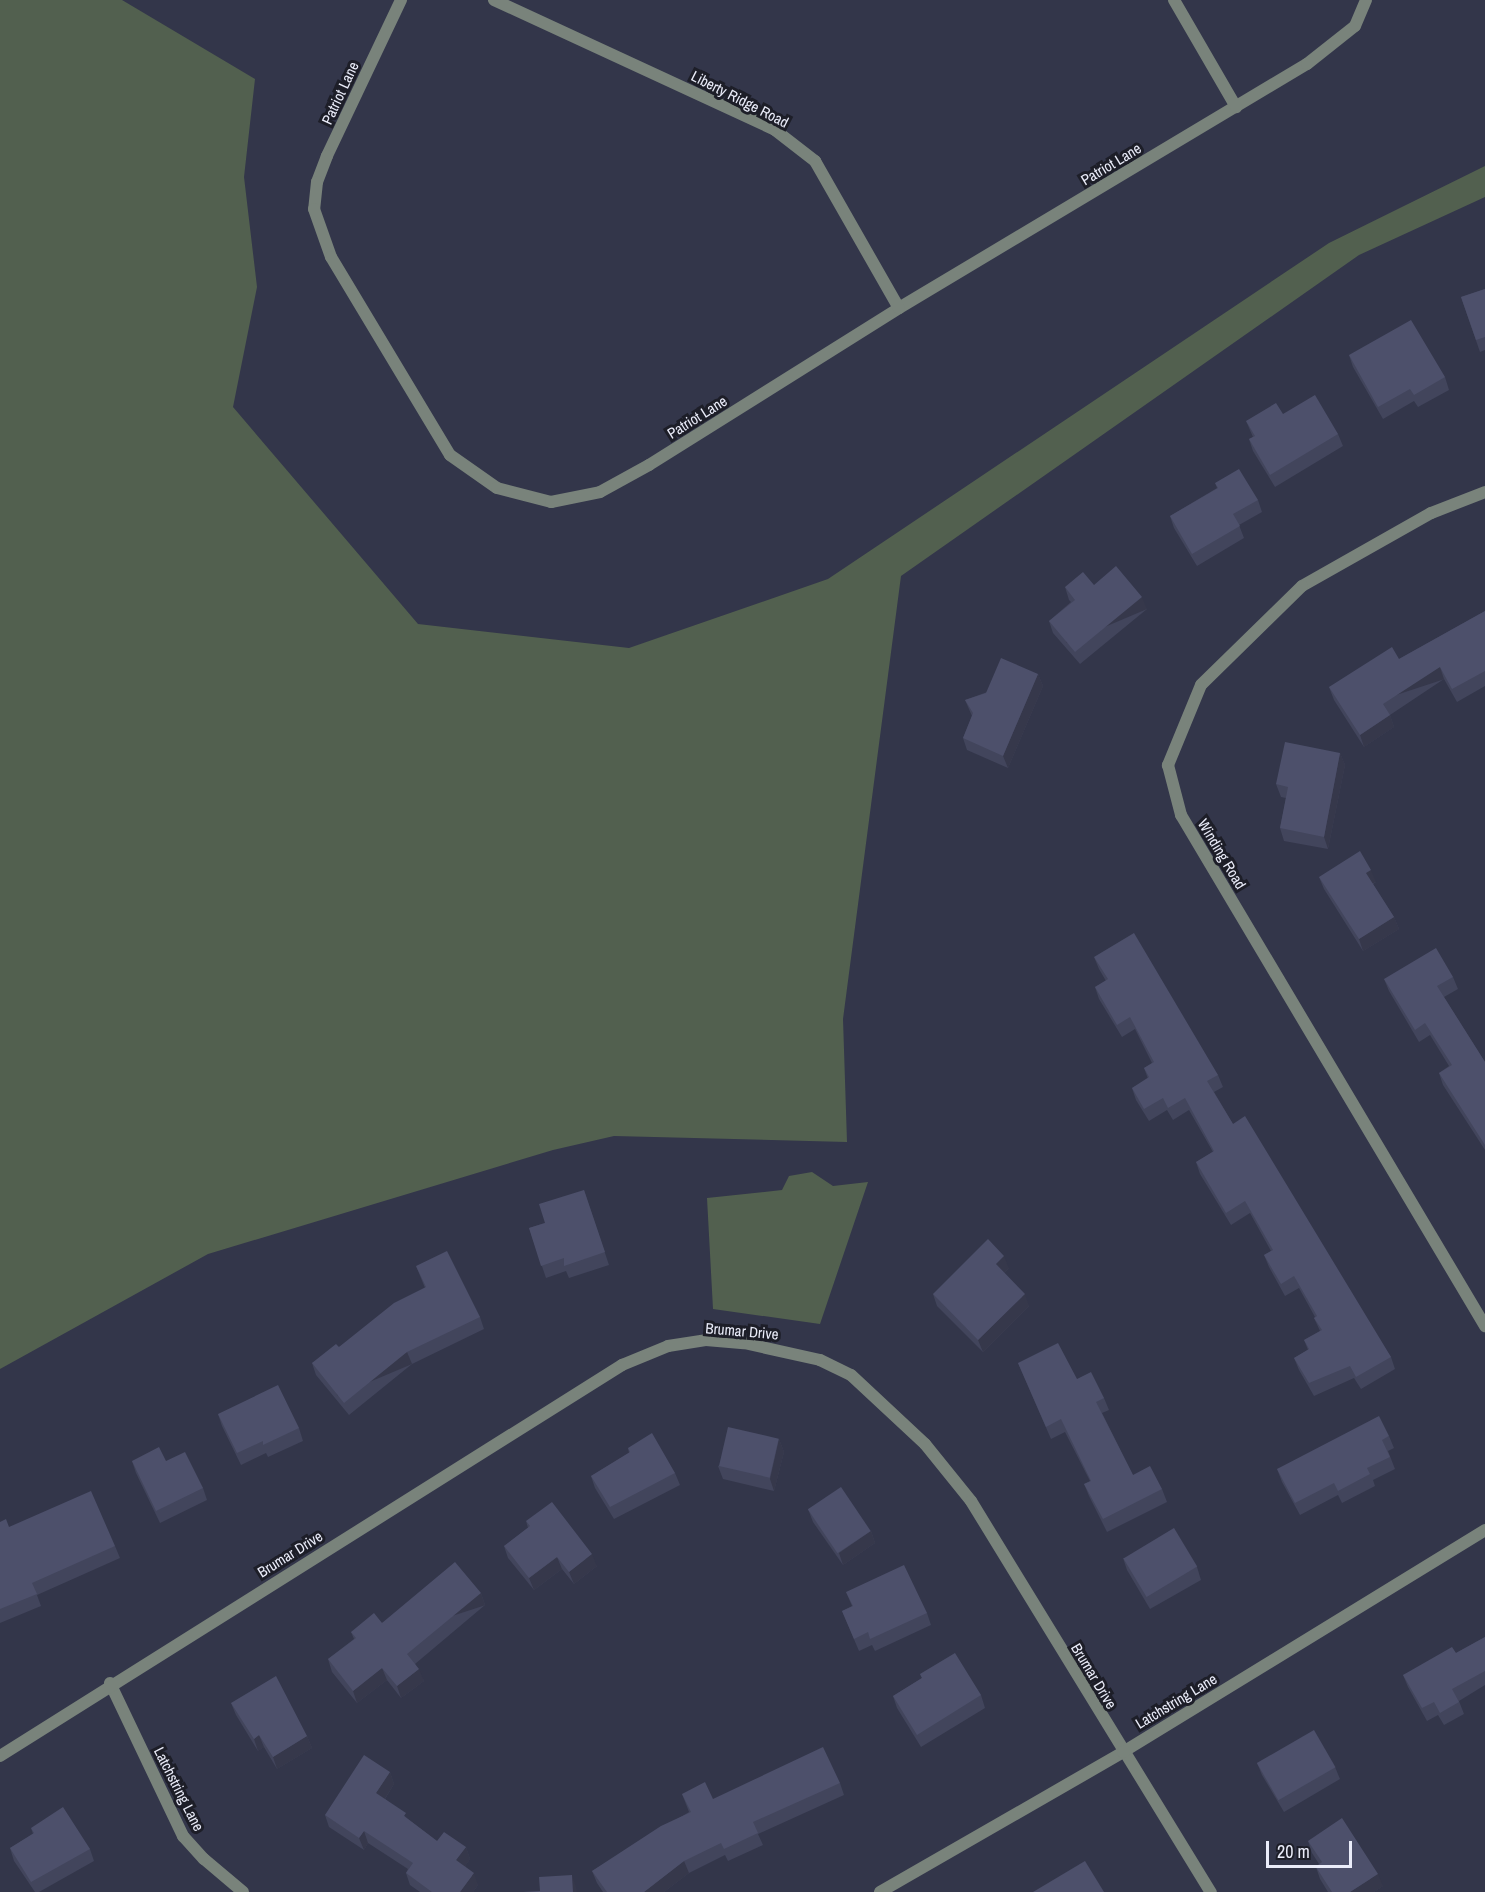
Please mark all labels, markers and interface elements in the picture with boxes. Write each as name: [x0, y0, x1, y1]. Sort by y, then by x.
street label: Patriot Lane: [318, 59, 362, 127]
street label: Liberty Ridge Road: [688, 67, 792, 131]
street label: Patriot Lane: [1078, 139, 1144, 189]
street label: Patriot Lane: [664, 392, 730, 442]
street label: Winding Road: [1194, 816, 1250, 892]
street label: Brumar Drive: [705, 1319, 779, 1343]
street label: Brumar Drive: [254, 1527, 326, 1581]
street label: Brumar Drive: [1067, 1640, 1121, 1712]
street label: Latchstring Lane: [1132, 1670, 1220, 1732]
street label: Latchstring Lane: [150, 1744, 208, 1834]
scale bar: [1269, 1829, 1354, 1867]
text: 20 m: [1277, 1839, 1310, 1864]

